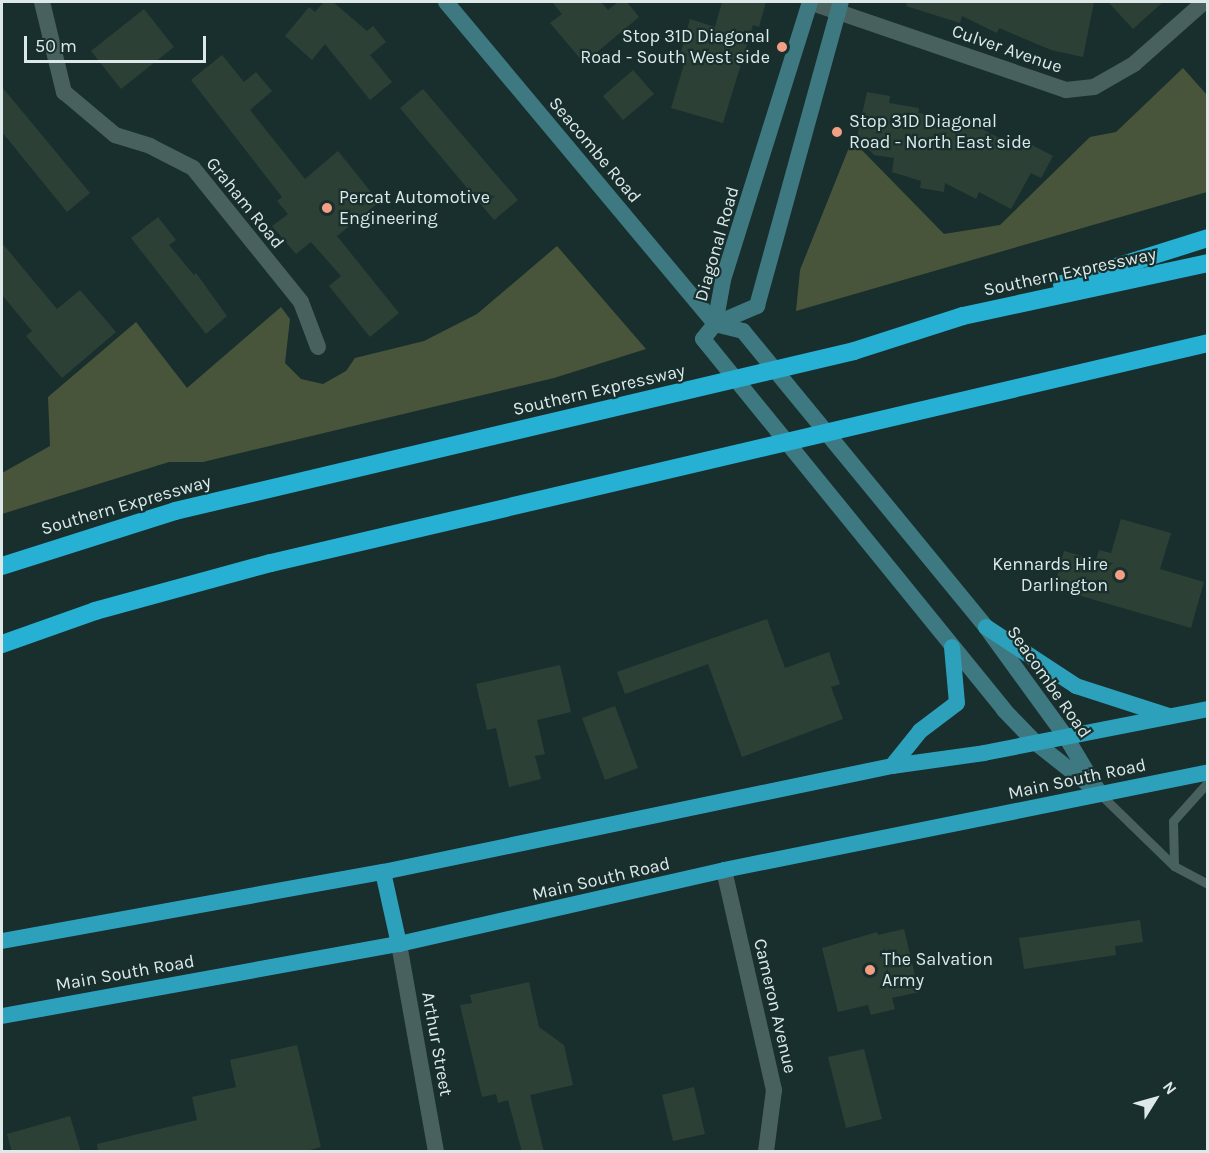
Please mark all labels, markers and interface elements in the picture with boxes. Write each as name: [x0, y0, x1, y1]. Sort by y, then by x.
street label: Culver Avenue: [949, 20, 1065, 78]
scale bar: [27, 24, 208, 62]
place label: Stop 31D Diagonal Road - South West side: [580, 26, 770, 68]
text: 50 m: [35, 35, 77, 57]
marker: Stop 31D Diagonal Road - South West side: [775, 40, 789, 54]
street label: Seacombe Road: [544, 93, 646, 207]
place label: Stop 31D Diagonal Road - North East side: [849, 111, 1031, 154]
marker: Stop 31D Diagonal Road - North East side: [830, 125, 844, 139]
street label: Graham Road: [202, 153, 288, 253]
street label: Diagonal Road: [690, 184, 744, 304]
place label: Percat Automotive Engineering: [339, 187, 490, 230]
marker: Percat Automotive Engineering: [320, 201, 334, 215]
street label: Southern Expressway: [982, 243, 1158, 301]
street label: Southern Expressway: [511, 360, 687, 420]
street label: Southern Expressway: [38, 470, 214, 540]
place label: Kennards Hire Darlington: [992, 554, 1108, 596]
marker: Kennards Hire Darlington: [1113, 568, 1127, 582]
street label: Seacombe Road: [1002, 622, 1096, 742]
street label: Main South Road: [1006, 754, 1148, 804]
street label: Main South Road: [530, 853, 672, 905]
street label: Cameron Avenue: [749, 936, 801, 1076]
place label: The Salvation Army: [882, 949, 993, 992]
street label: Main South Road: [54, 950, 196, 996]
marker: The Salvation Army: [863, 963, 877, 977]
street label: Arthur Street: [417, 990, 457, 1098]
north arrow: [1125, 1069, 1185, 1129]
text: N: [1159, 1078, 1181, 1098]

